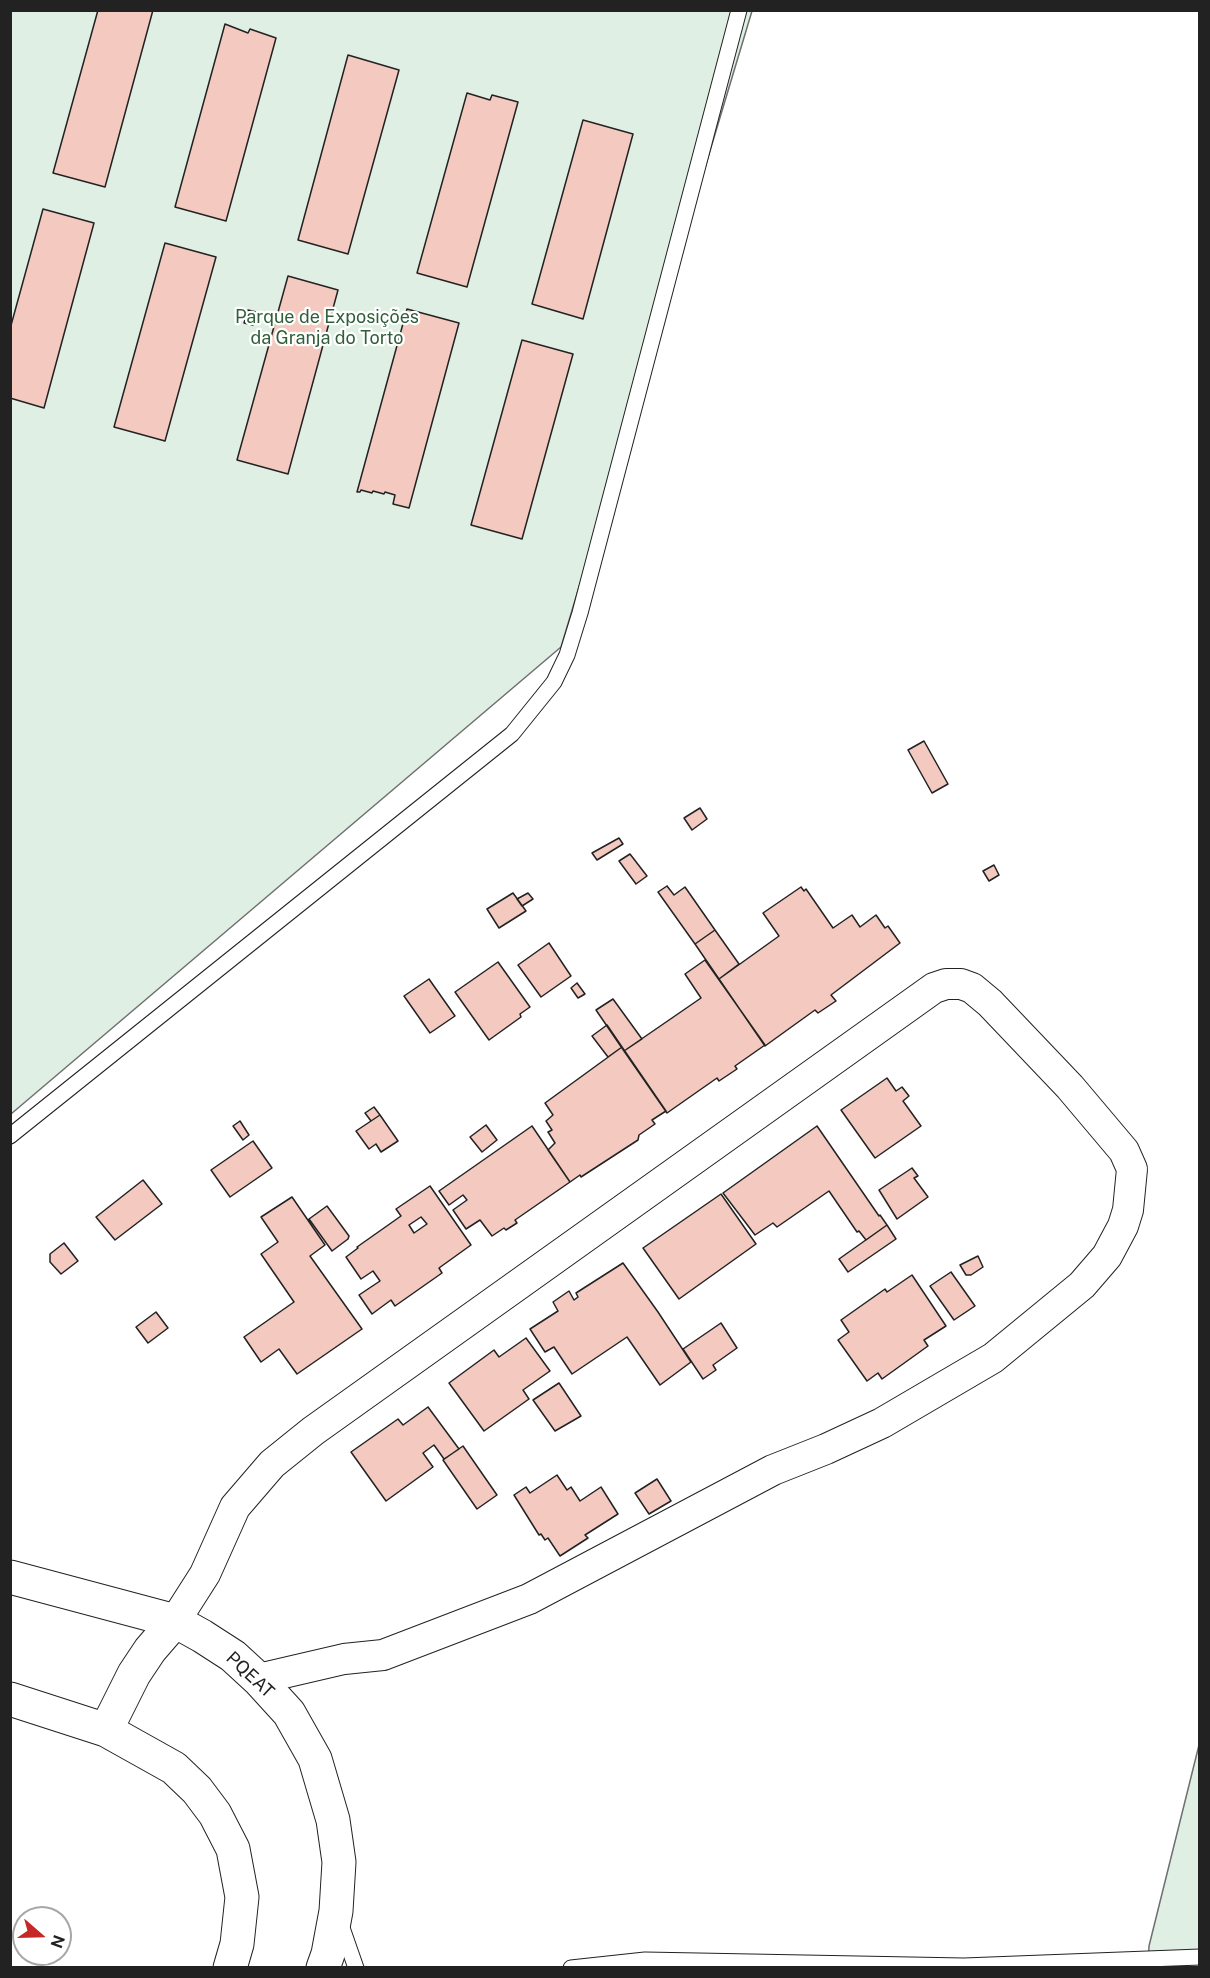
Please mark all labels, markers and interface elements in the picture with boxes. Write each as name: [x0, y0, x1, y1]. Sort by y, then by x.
park label: Parque de Exposições da Granja do Torto: [235, 306, 419, 348]
street label: PQEAT: [221, 1647, 279, 1703]
north arrow: [12, 1906, 72, 1966]
text: N: [46, 1933, 69, 1951]

